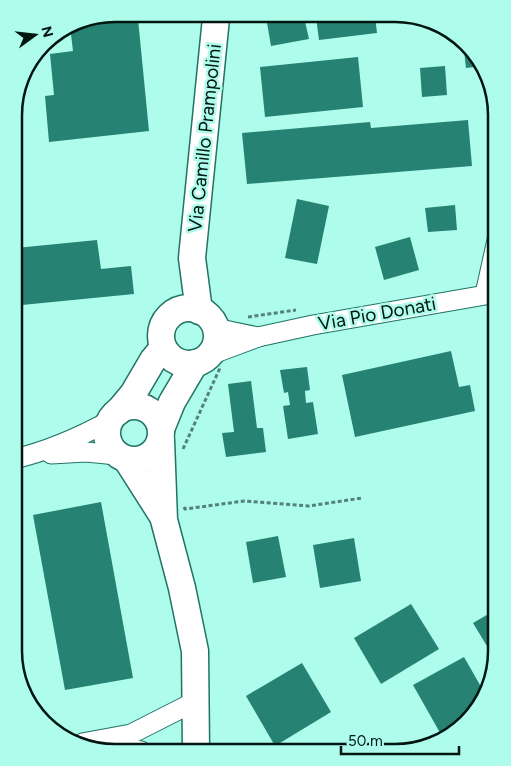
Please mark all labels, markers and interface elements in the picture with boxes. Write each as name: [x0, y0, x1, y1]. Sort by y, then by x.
north arrow: [10, 10, 60, 60]
text: N: [37, 24, 57, 39]
street label: Via Camillo Prampolini: [183, 43, 226, 233]
street label: Via Pio Donati: [316, 292, 438, 335]
scale bar: [341, 724, 458, 756]
text: 50 m: [348, 732, 383, 750]

